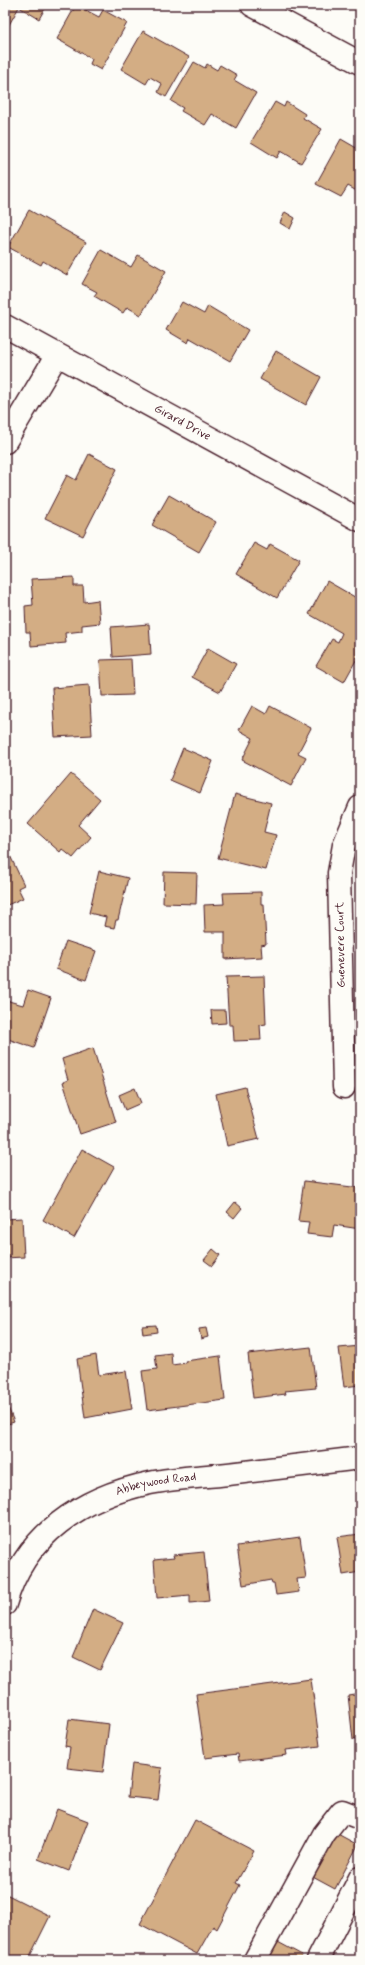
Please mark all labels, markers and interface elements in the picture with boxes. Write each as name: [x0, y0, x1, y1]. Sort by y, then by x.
street label: Girard Drive: [151, 401, 213, 445]
street label: Guenevere Court: [332, 902, 350, 988]
street label: Abbeywood Road: [113, 1469, 197, 1500]

